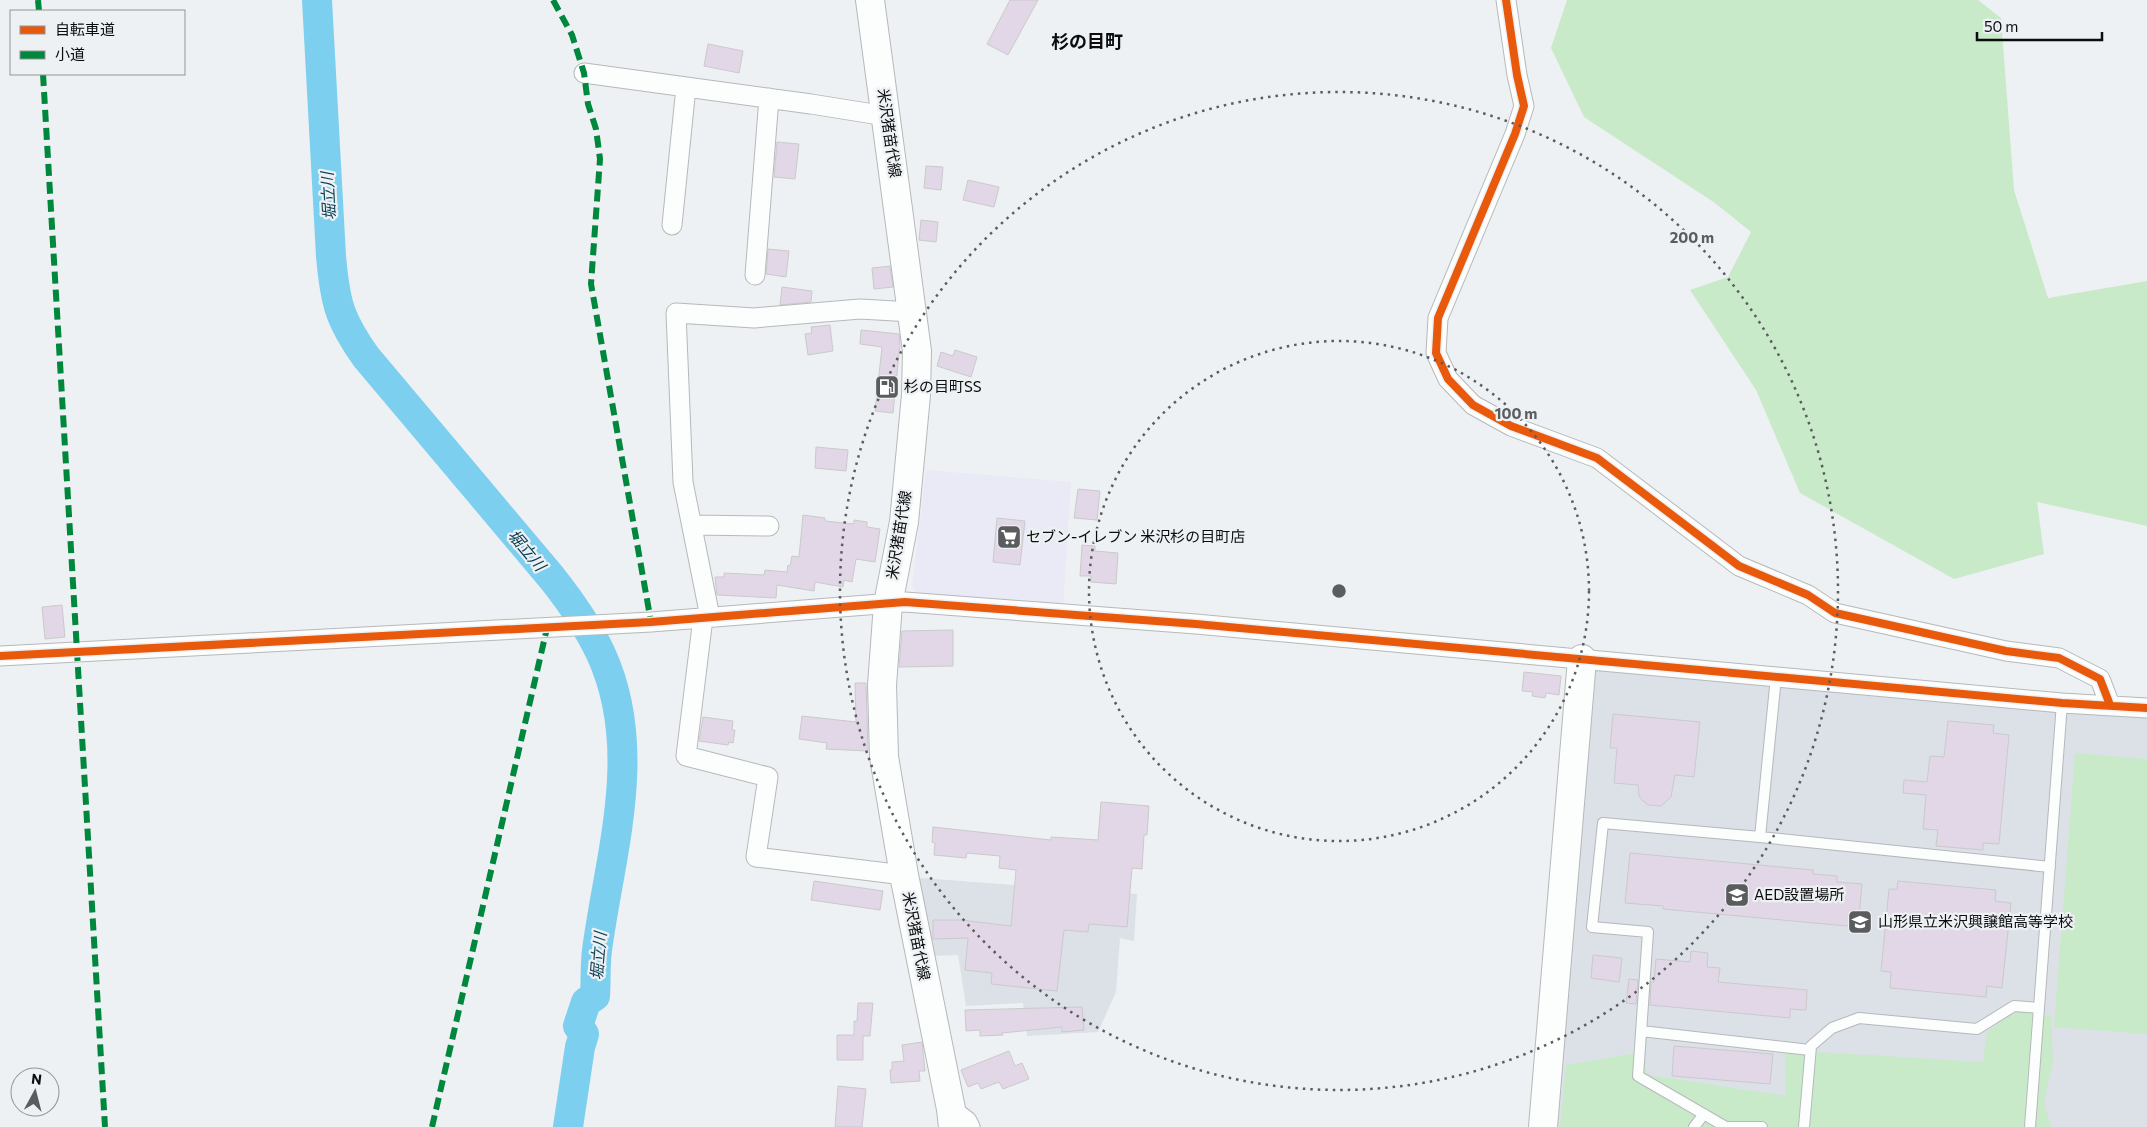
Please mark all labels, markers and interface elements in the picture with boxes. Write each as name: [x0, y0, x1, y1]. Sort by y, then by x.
legend: [10, 10, 185, 75]
scale bar: [1977, 10, 2102, 42]
text: 50 m: [1984, 17, 2018, 35]
text: 自転車道: [55, 20, 115, 38]
district label: 杉の目町: [1051, 30, 1123, 52]
text: 小道: [55, 45, 85, 63]
street label: 米沢猪苗代線: [875, 87, 905, 179]
water label: 堀立川: [317, 170, 338, 220]
text: 200 m: [1670, 228, 1714, 246]
fuel station icon: 杉の目町SS: [874, 374, 900, 400]
place label: 杉の目町SS: [904, 377, 982, 395]
text: 100 m: [1495, 404, 1537, 422]
street label: 米沢猪苗代線: [882, 489, 914, 581]
supermarket icon: セブン-イレブン 米沢杉の目町店: [996, 524, 1022, 550]
water label: 堀立川: [505, 525, 551, 576]
place label: セブン-イレブン 米沢杉の目町店: [1026, 527, 1245, 545]
centre of rings: [1330, 582, 1348, 600]
school or university icon: AED設置場所: [1724, 882, 1750, 908]
place label: AED設置場所: [1754, 885, 1844, 903]
street label: 米沢猪苗代線: [900, 890, 934, 982]
school or university icon: 山形県立米沢興譲館高等学校: [1847, 909, 1873, 935]
place label: 山形県立米沢興譲館高等学校: [1878, 912, 2073, 930]
water label: 堀立川: [586, 929, 609, 981]
north arrow: [10, 1067, 60, 1117]
text: N: [30, 1070, 43, 1088]

